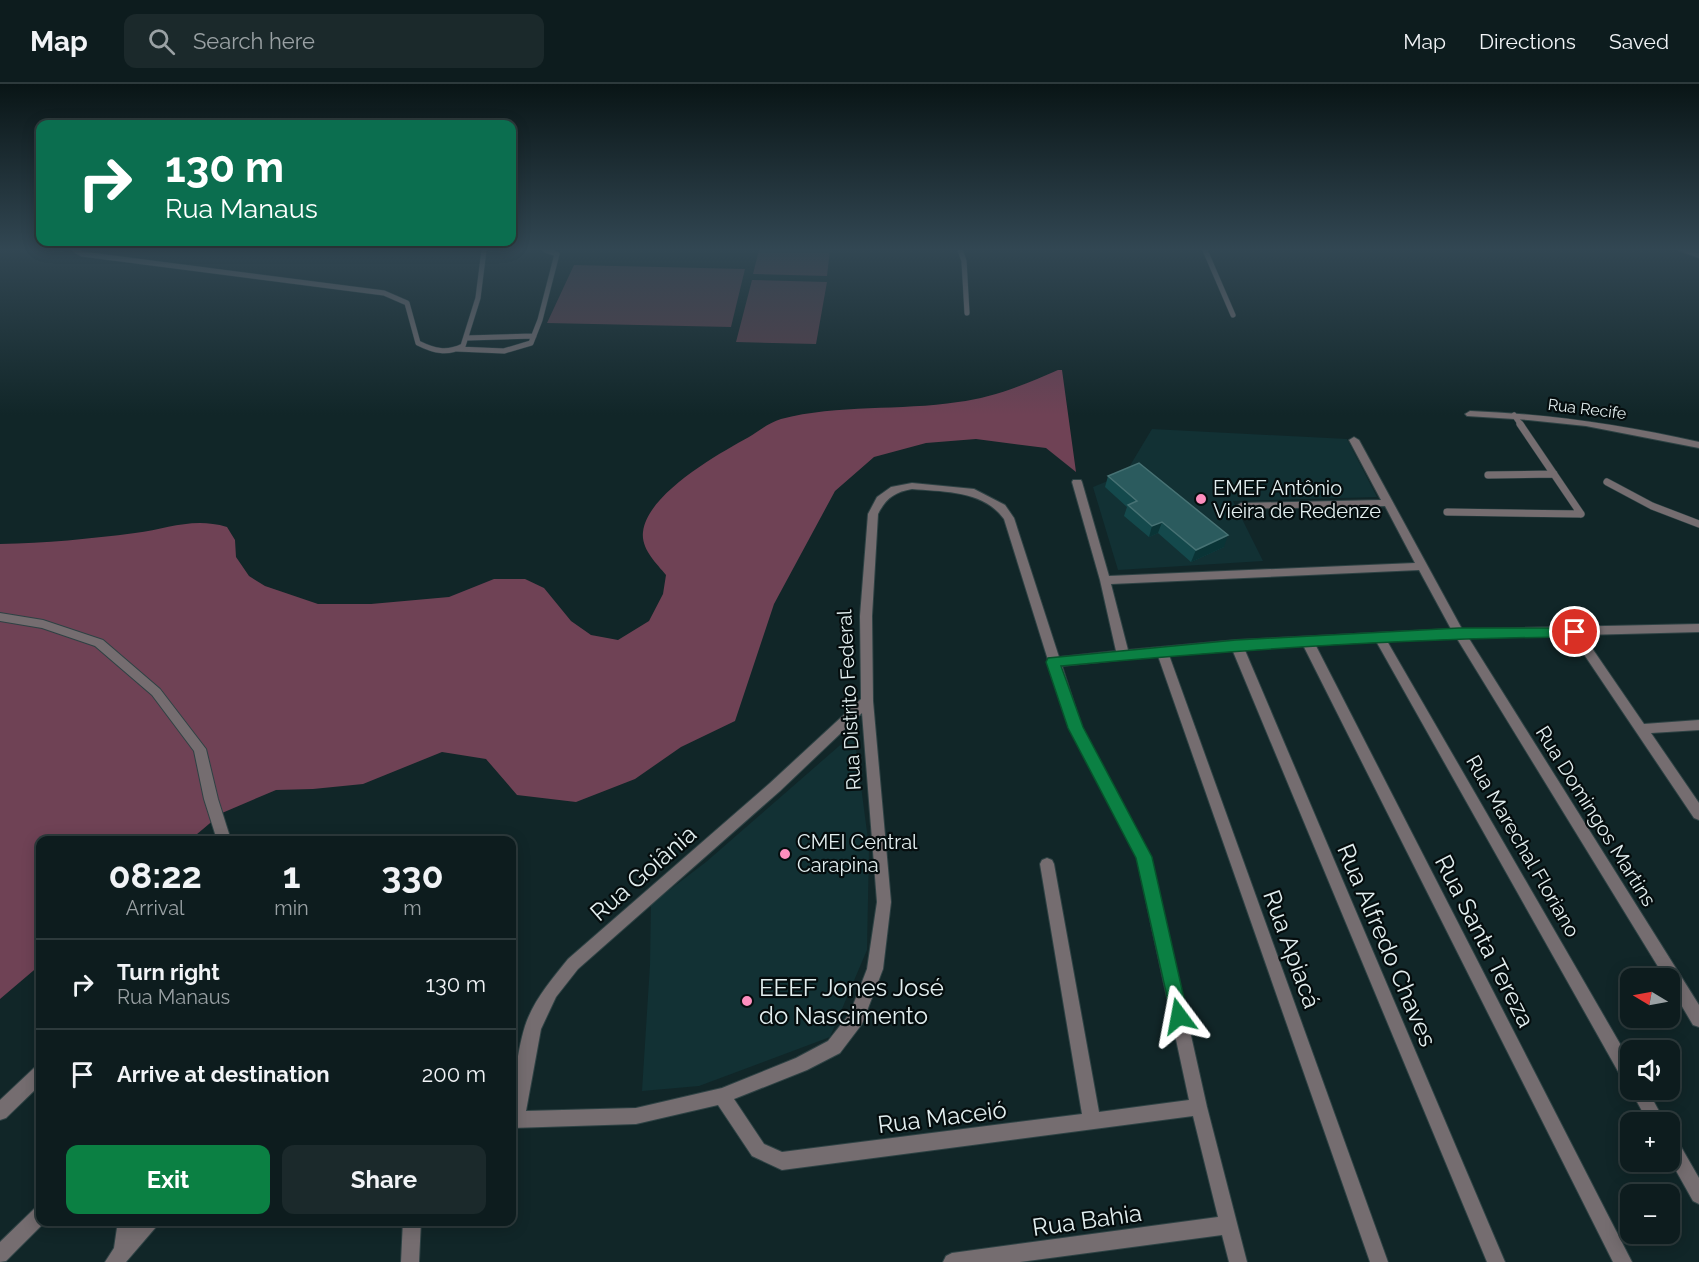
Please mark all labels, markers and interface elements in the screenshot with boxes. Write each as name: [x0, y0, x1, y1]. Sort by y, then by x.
search box: [124, 14, 544, 68]
text: Map: [30, 25, 88, 58]
icon: search: [145, 25, 178, 58]
text: Search here: [193, 28, 315, 54]
text: Map: [1403, 29, 1446, 54]
text: Directions: [1479, 29, 1576, 54]
text: Saved: [1609, 29, 1669, 54]
text: 130 m: [165, 143, 284, 192]
icon: right: [66, 144, 144, 222]
text: Rua Manaus: [165, 193, 318, 224]
street label: Rua Recife: [1547, 395, 1627, 423]
place label: EMEF Antônio Vieira de Redenze: [1213, 476, 1381, 523]
marker: EMEF Antônio Vieira de Redenze: [1194, 492, 1208, 506]
pin: [1549, 606, 1600, 657]
street label: Rua Distrito Federal: [832, 608, 866, 791]
icon: arrive: [1558, 615, 1591, 648]
street label: Rua Domingos Martins: [1531, 721, 1661, 911]
street label: Rua Marechal Floriano: [1461, 751, 1585, 941]
street label: Rua Goiânia: [584, 819, 702, 927]
place label: CMEI Central Carapina: [797, 830, 918, 877]
street label: Rua Alfredo Chaves: [1331, 839, 1443, 1051]
marker: CMEI Central Carapina: [778, 847, 792, 861]
street label: Rua Santa Tereza: [1429, 850, 1541, 1032]
text: 08:22: [108, 854, 202, 896]
text: 1: [283, 854, 300, 896]
text: 330: [381, 854, 444, 896]
street label: Rua Apiacá: [1257, 886, 1327, 1012]
text: Arrival: [126, 896, 185, 920]
text: min: [274, 896, 309, 920]
text: m: [403, 896, 422, 920]
text: Turn right: [117, 959, 220, 985]
icon: right: [66, 968, 99, 1001]
north arrow: [1620, 968, 1680, 1028]
map controls: [1620, 968, 1680, 1244]
text: 130 m: [426, 971, 486, 997]
place label: EEEF Jones José do Nascimento: [759, 973, 944, 1030]
position arrow: [1147, 984, 1211, 1048]
text: Rua Manaus: [117, 985, 230, 1009]
marker: EEEF Jones José do Nascimento: [740, 994, 754, 1008]
button: sound: [1620, 1040, 1680, 1100]
icon: arrive: [66, 1058, 99, 1091]
text: Arrive at destination: [117, 1061, 330, 1087]
text: 200 m: [422, 1061, 486, 1087]
street label: Rua Maceió: [876, 1095, 1008, 1139]
button: +: [1620, 1112, 1680, 1172]
button: Exit: [66, 1145, 270, 1214]
button: Share: [282, 1145, 486, 1214]
button: −: [1620, 1184, 1680, 1244]
street label: Rua Bahia: [1030, 1198, 1144, 1242]

